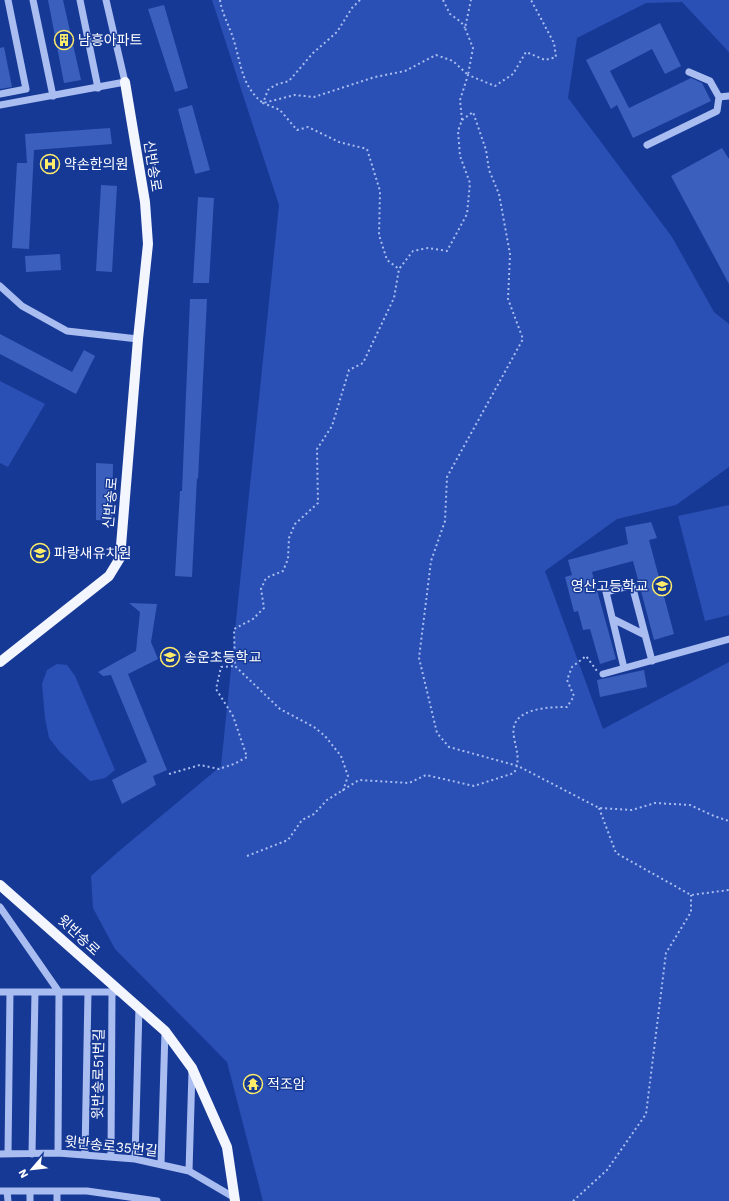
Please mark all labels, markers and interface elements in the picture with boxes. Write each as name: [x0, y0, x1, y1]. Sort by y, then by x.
building icon: 남흥아파트: [53, 29, 75, 51]
place label: 남흥아파트: [78, 32, 143, 48]
street label: 신반송로: [141, 139, 165, 193]
hospital icon: 약손한의원: [39, 153, 61, 175]
place label: 약손한의원: [64, 156, 128, 172]
street label: 신반송로: [100, 477, 120, 529]
school or university icon: 파랑새유치원: [29, 542, 51, 564]
place label: 파랑새유치원: [54, 545, 131, 561]
school or university icon: 영산고등학교: [651, 575, 673, 597]
place label: 영산고등학교: [571, 578, 648, 594]
school or university icon: 송운초등학교: [159, 646, 181, 668]
place label: 송운초등학교: [184, 649, 261, 665]
street label: 윗반송로: [55, 912, 103, 958]
street label: 윗반송로51번길: [89, 1028, 107, 1120]
temple icon: 적조암: [242, 1073, 264, 1095]
place label: 적조암: [267, 1076, 306, 1092]
street label: 윗반송로35번길: [64, 1133, 158, 1159]
north arrow: [12, 1149, 52, 1189]
text: N: [16, 1167, 31, 1180]

